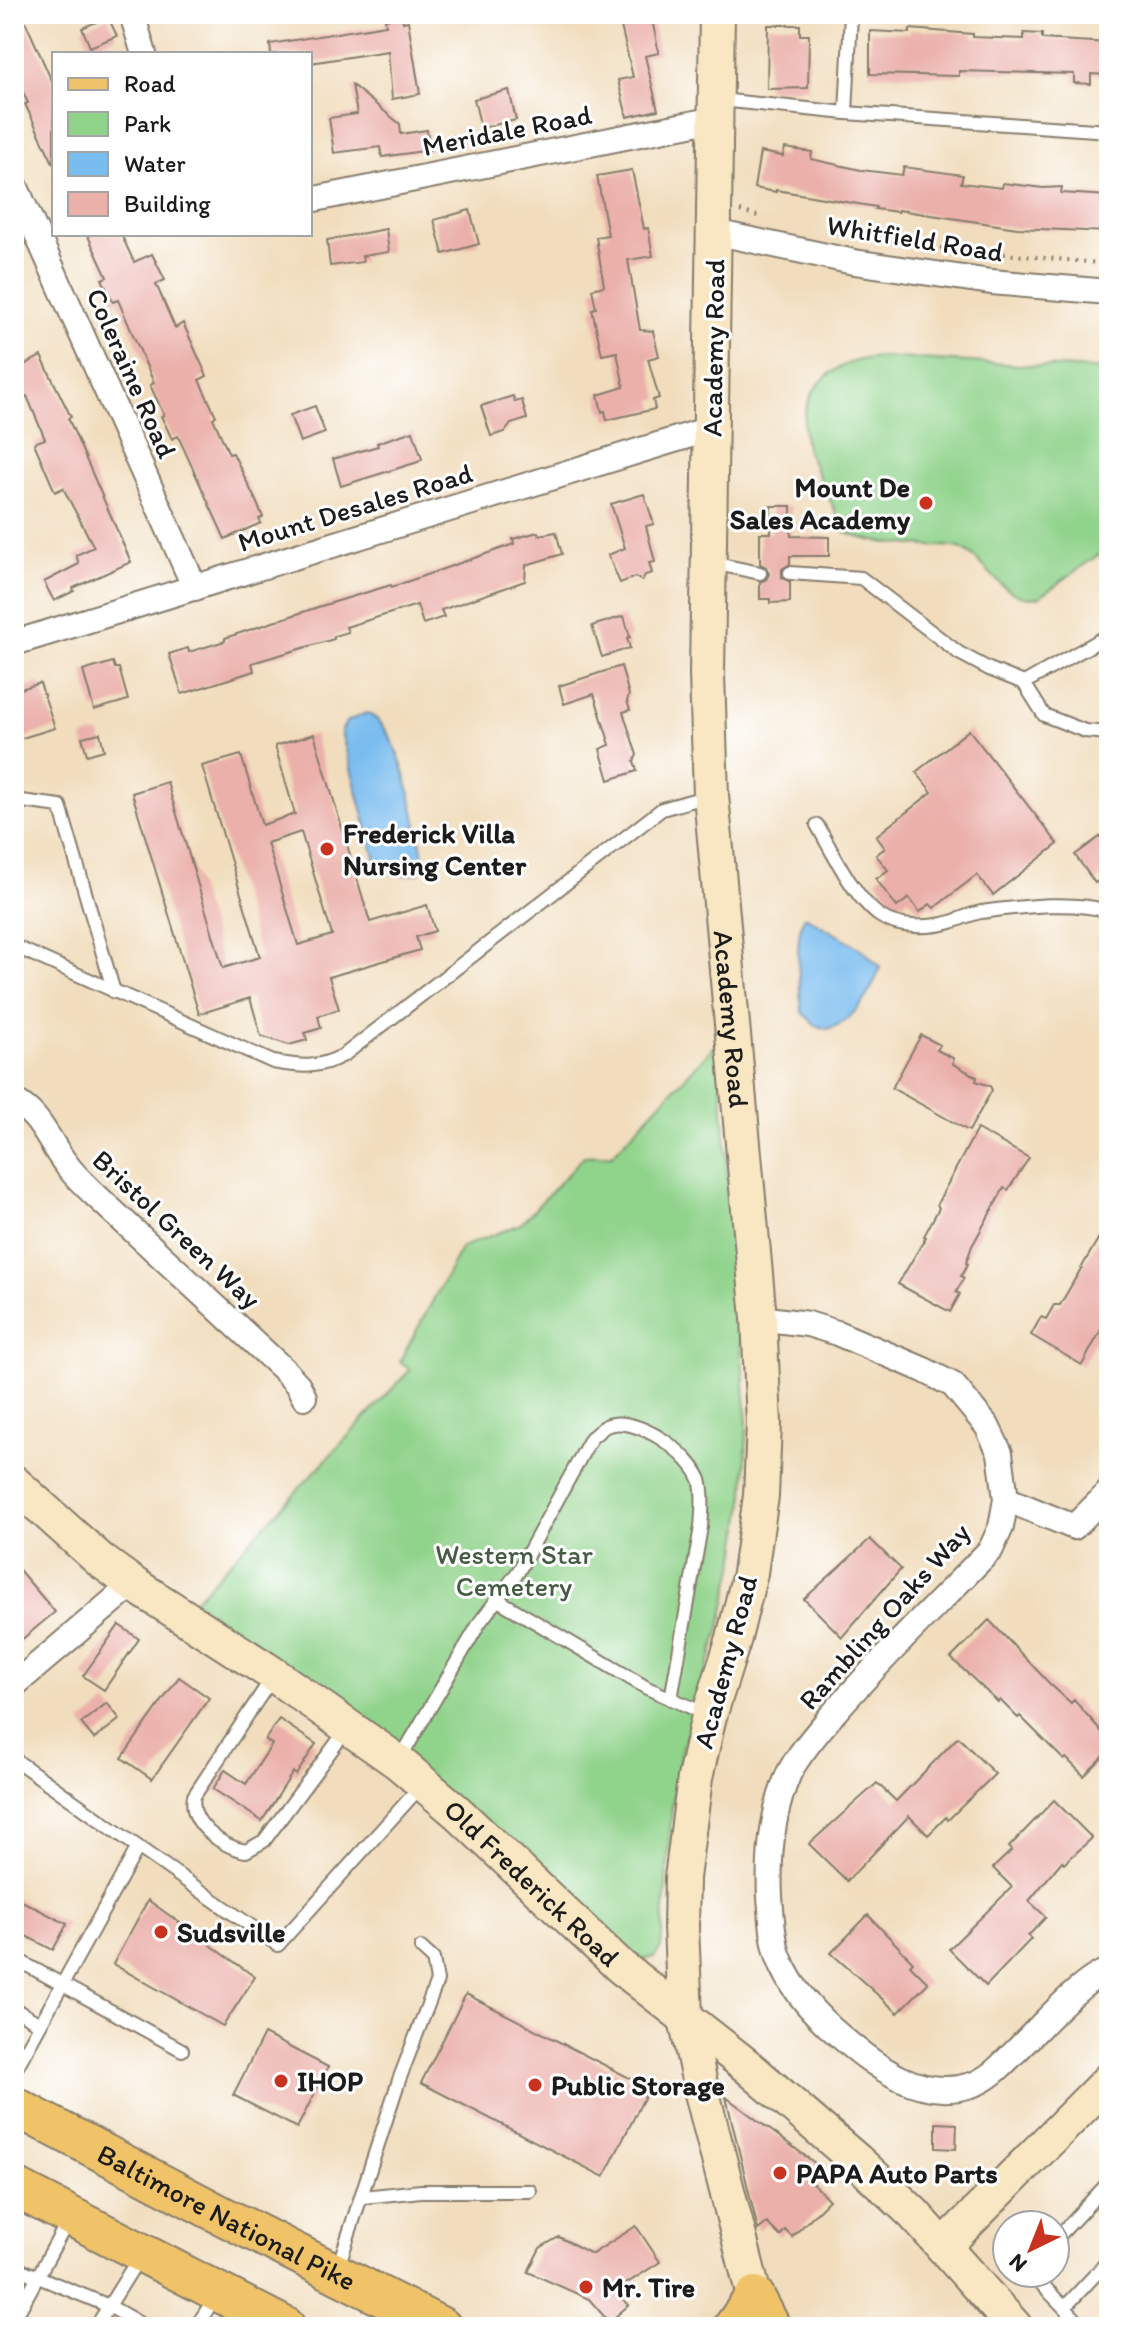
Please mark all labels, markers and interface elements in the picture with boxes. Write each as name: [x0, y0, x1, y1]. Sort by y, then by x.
legend: [52, 52, 312, 236]
text: Road: [124, 69, 176, 98]
street label: Meridale Road: [419, 97, 595, 163]
text: Park: [124, 109, 171, 138]
text: Water: [124, 149, 186, 178]
text: Building: [124, 189, 211, 218]
street label: Whitfield Road: [824, 207, 1006, 269]
street label: Academy Road: [694, 259, 732, 437]
street label: Coleraine Road: [79, 283, 185, 464]
street label: Mount Desales Road: [234, 455, 476, 559]
place label: Mount De Sales Academy: [730, 470, 911, 536]
marker: Mount De Sales Academy: [917, 494, 935, 512]
place label: Frederick Villa Nursing Center: [343, 816, 527, 882]
marker: Frederick Villa Nursing Center: [318, 840, 336, 858]
street label: Academy Road: [707, 929, 757, 1109]
street label: Bristol Green Way: [86, 1142, 268, 1316]
street label: Rambling Oaks Way: [791, 1516, 977, 1716]
park label: Western Star Cemetery: [435, 1537, 593, 1603]
street label: Academy Road: [686, 1572, 764, 1752]
street label: Old Frederick Road: [437, 1792, 627, 1974]
place label: Sudsville: [177, 1915, 286, 1949]
marker: Sudsville: [152, 1923, 170, 1941]
place label: IHOP: [297, 2064, 363, 2098]
place label: Public Storage: [551, 2068, 725, 2102]
marker: IHOP: [272, 2072, 290, 2090]
marker: Public Storage: [526, 2076, 544, 2094]
street label: Baltimore National Pike: [92, 2136, 362, 2298]
place label: PAPA Auto Parts: [796, 2156, 998, 2190]
marker: PAPA Auto Parts: [771, 2164, 789, 2182]
north arrow: [991, 2209, 1071, 2289]
text: N: [1003, 2248, 1032, 2278]
place label: Mr. Tire: [602, 2270, 695, 2304]
marker: Mr. Tire: [577, 2278, 595, 2296]

